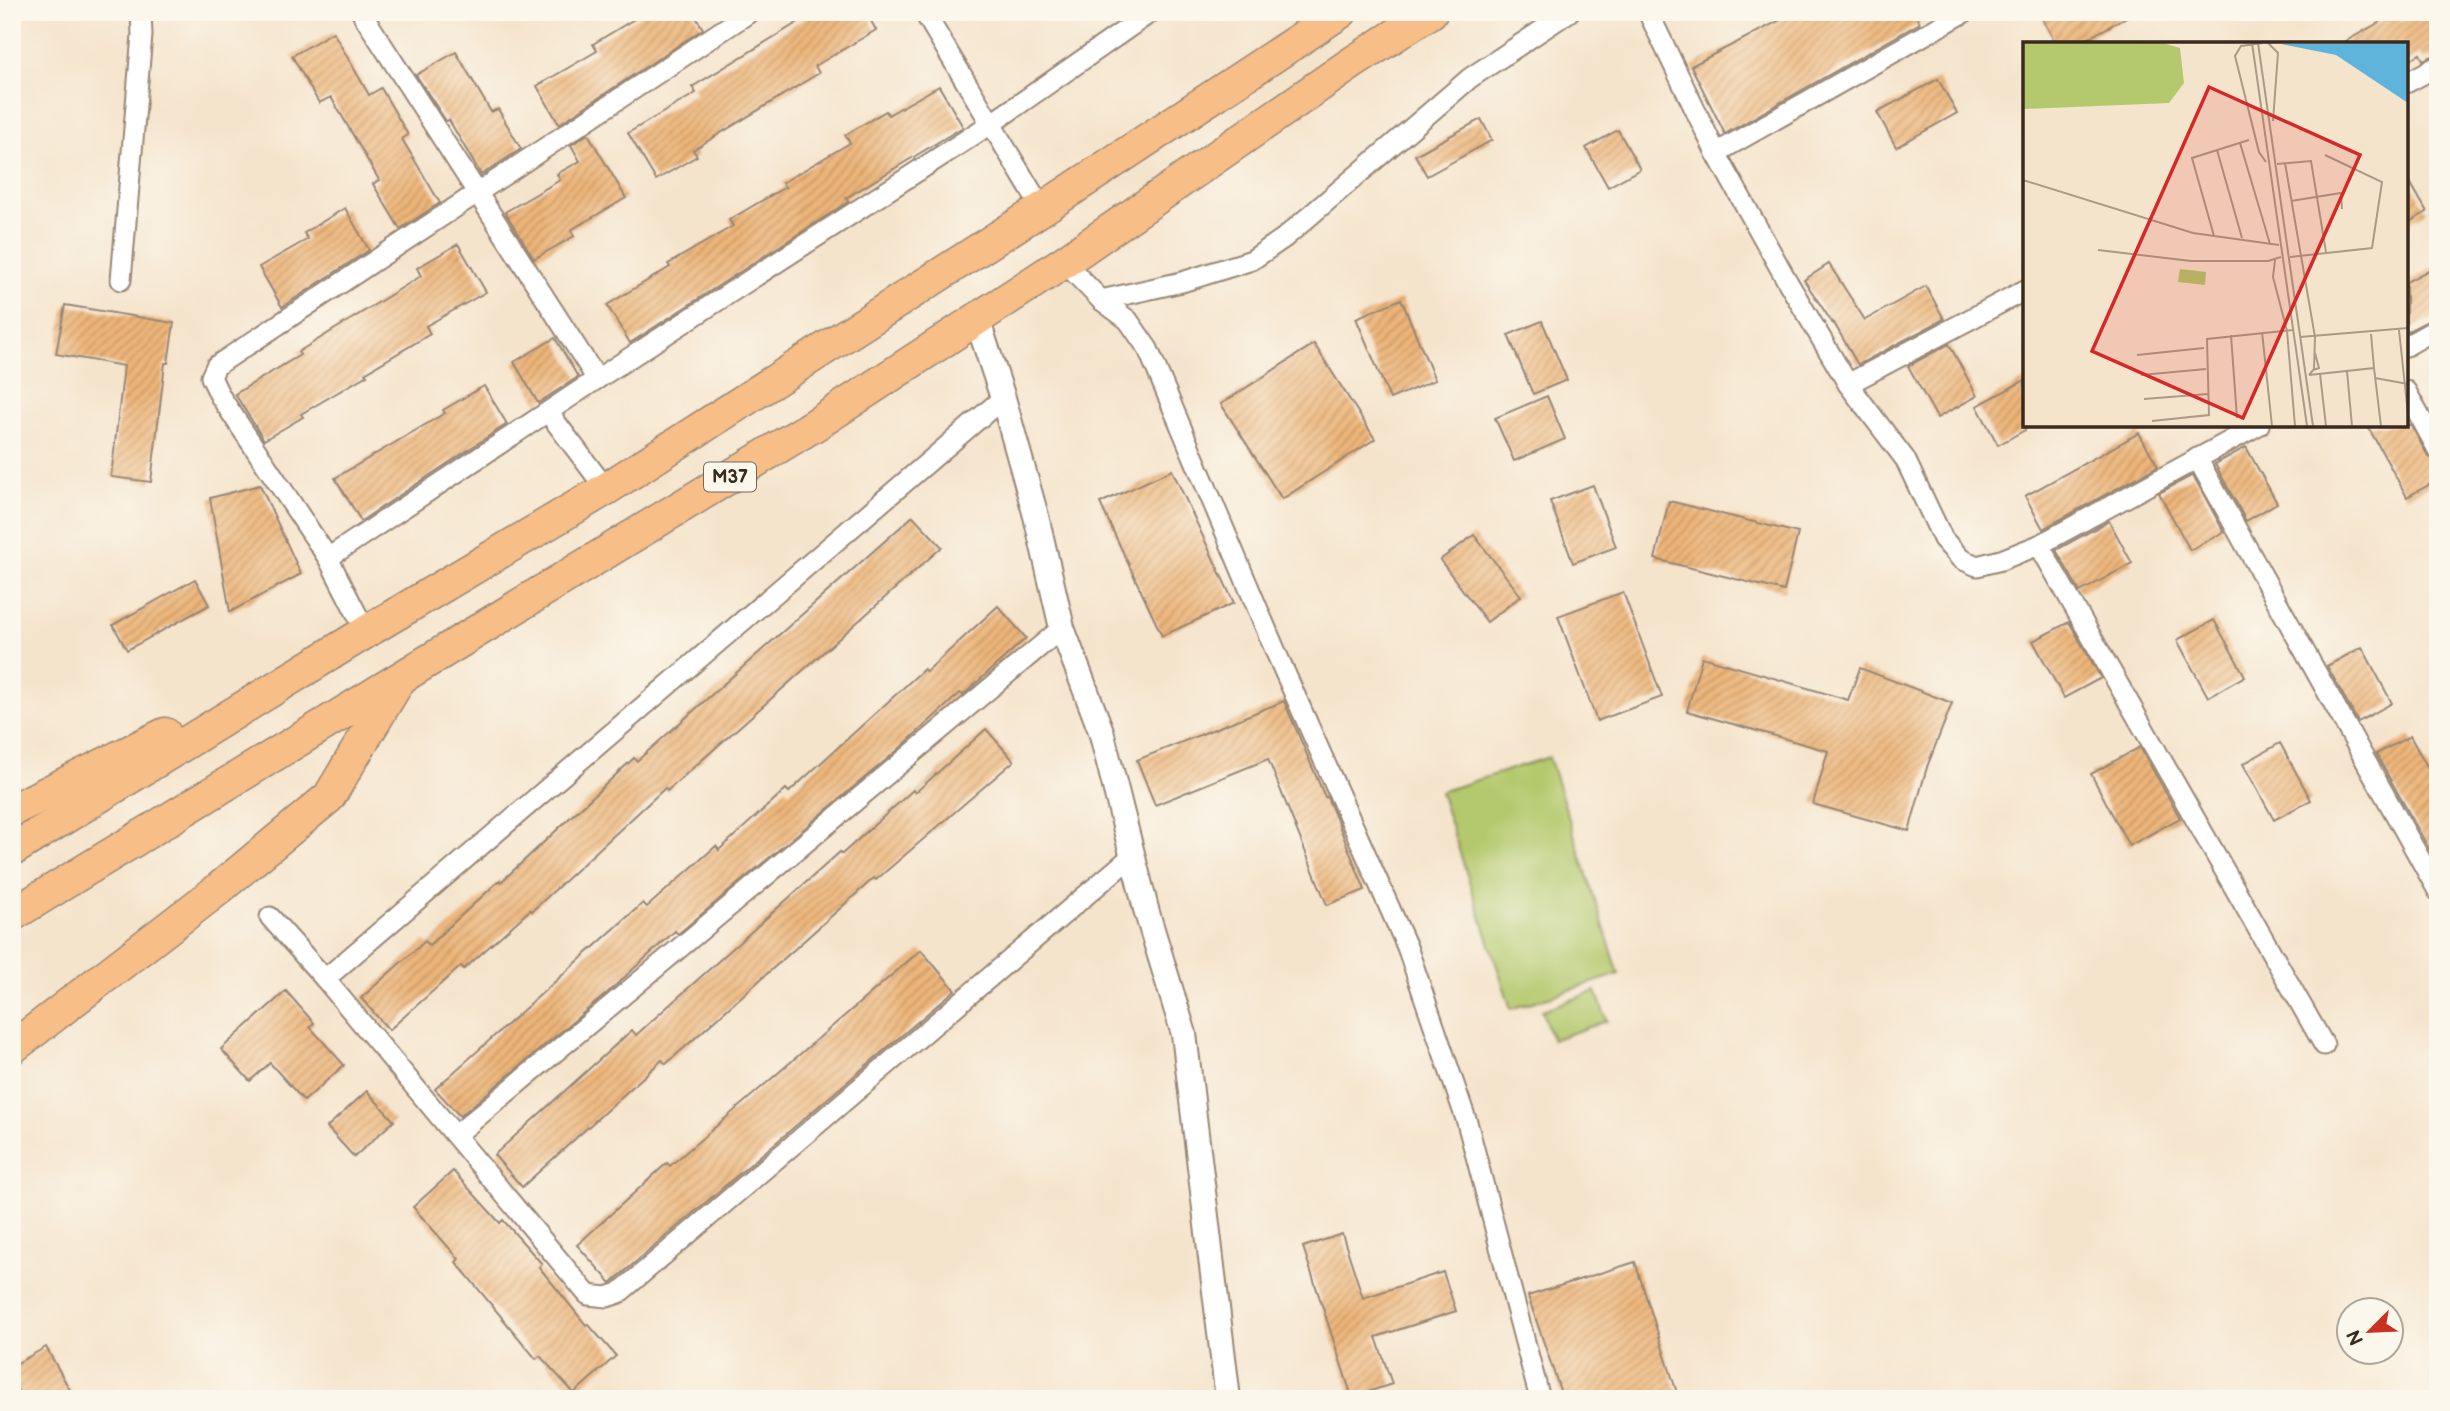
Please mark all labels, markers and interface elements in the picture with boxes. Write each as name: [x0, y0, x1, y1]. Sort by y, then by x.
inset map: [2023, 42, 2408, 427]
road number: M37: [704, 462, 756, 491]
north arrow: [2334, 1296, 2404, 1366]
text: N: [2342, 1326, 2369, 1349]

